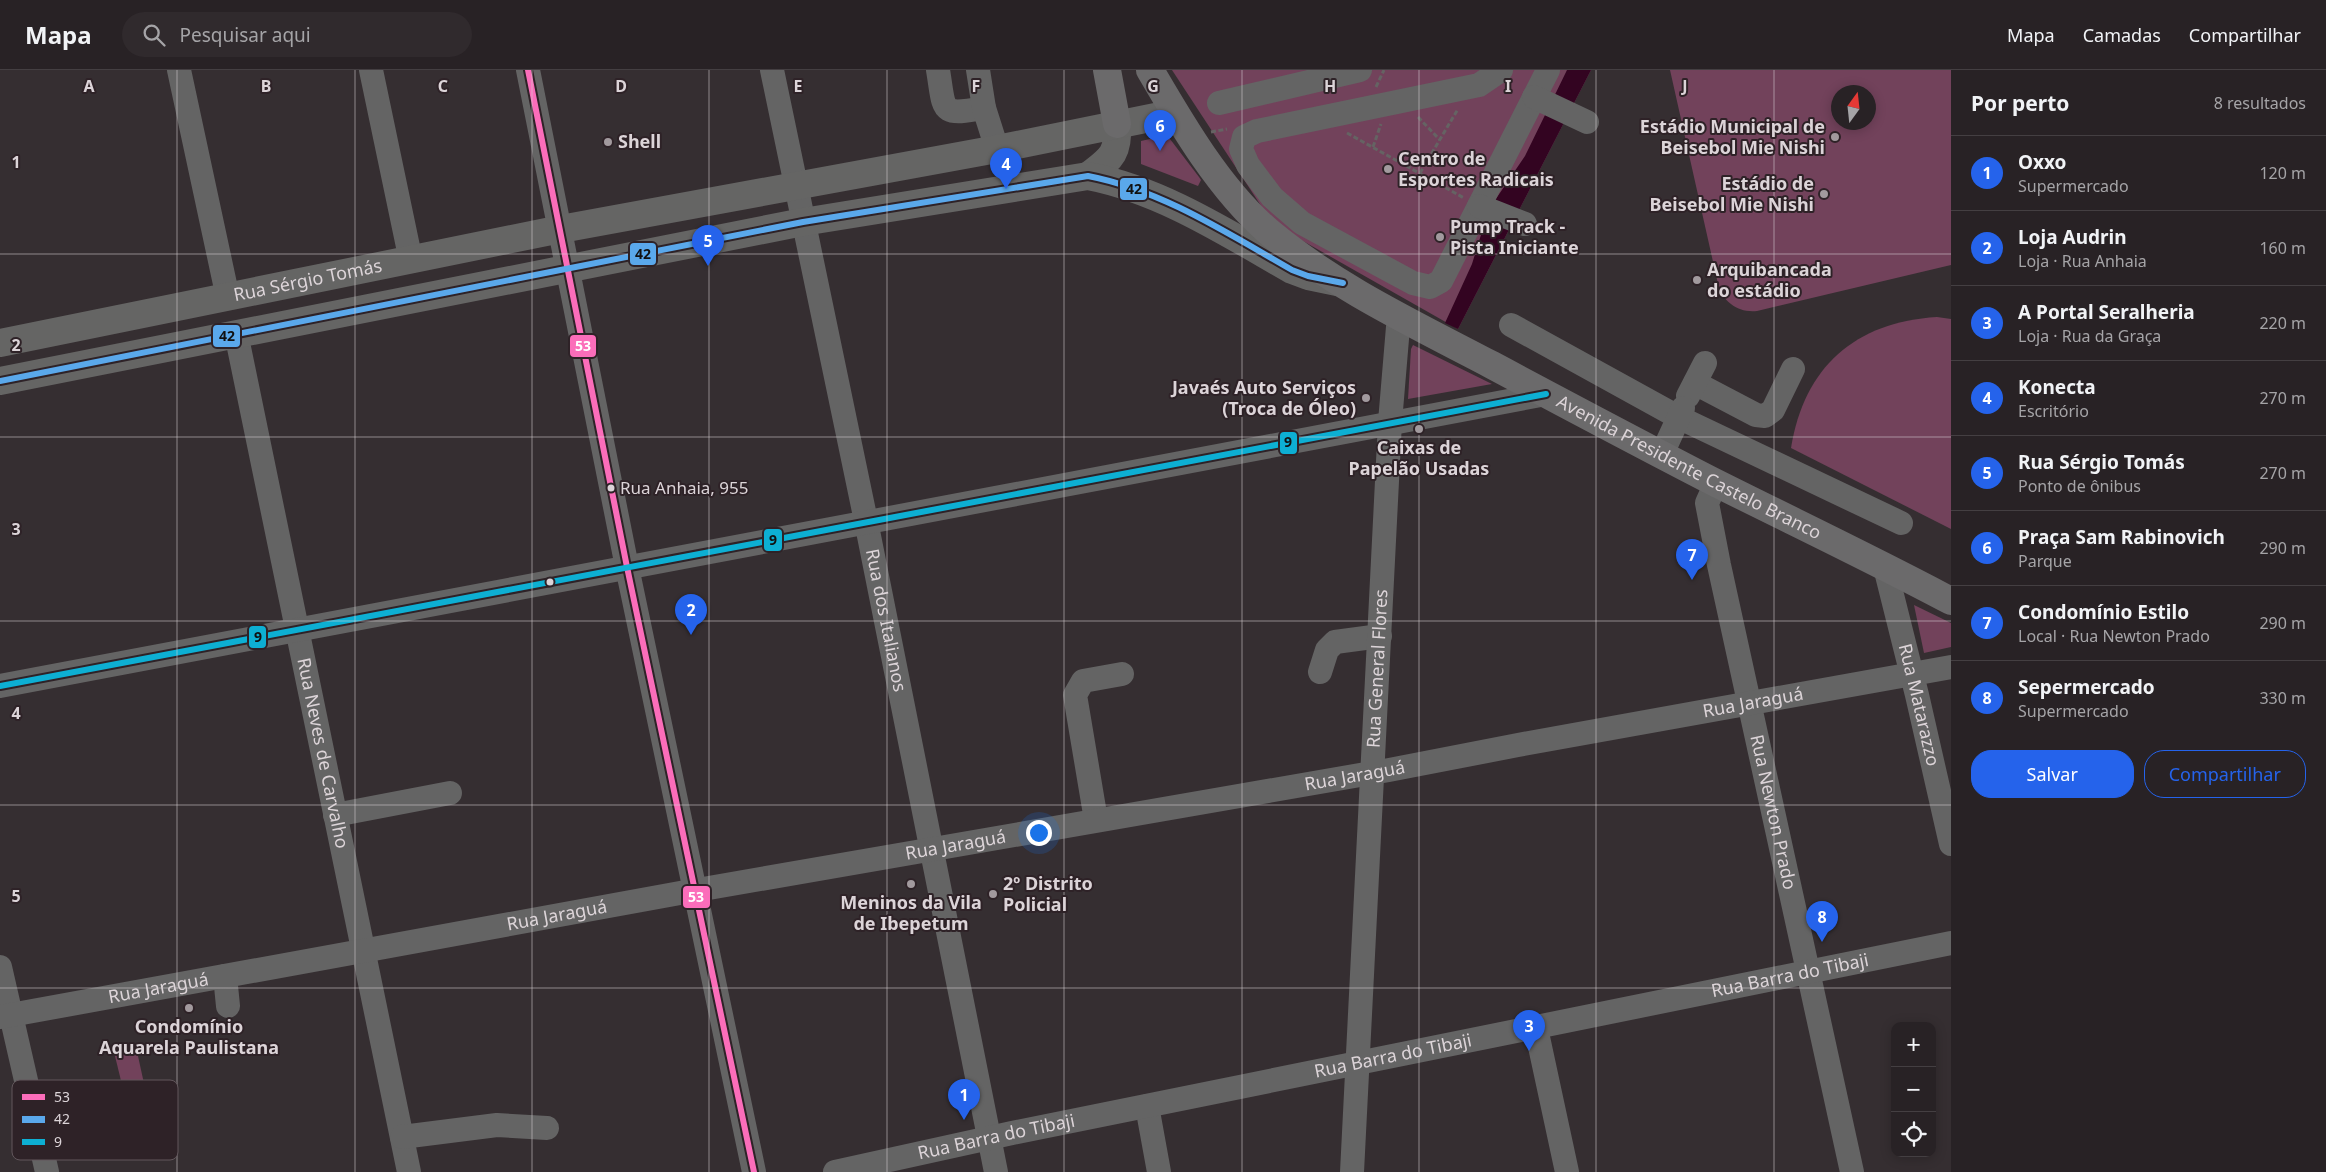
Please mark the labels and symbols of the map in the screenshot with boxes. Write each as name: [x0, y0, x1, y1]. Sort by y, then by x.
text: A: [83, 75, 95, 97]
text: B: [261, 75, 271, 97]
text: C: [438, 75, 448, 97]
text: D: [615, 75, 627, 97]
text: E: [794, 75, 803, 97]
text: F: [972, 75, 980, 97]
text: G: [1147, 75, 1159, 97]
text: H: [1324, 75, 1336, 97]
text: I: [1505, 75, 1511, 97]
text: J: [1680, 75, 1688, 97]
north arrow: [1831, 85, 1876, 130]
pin: 6: [1144, 110, 1176, 151]
place label: Estádio Municipal de Beisebol Mie Nishi: [1640, 114, 1825, 159]
place label: Shell: [618, 129, 661, 153]
marker: Estádio Municipal de Beisebol Mie Nishi: [1829, 131, 1841, 143]
marker: Shell: [602, 136, 614, 148]
place label: Centro de Esportes Radicais: [1398, 146, 1554, 191]
pin: 4: [990, 148, 1022, 189]
text: 1: [11, 151, 21, 173]
marker: Centro de Esportes Radicais: [1382, 163, 1394, 175]
place label: Estádio de Beisebol Mie Nishi: [1650, 171, 1814, 216]
line badge: 42: [1119, 177, 1148, 201]
text: 42: [1126, 179, 1142, 198]
marker: Estádio de Beisebol Mie Nishi: [1818, 188, 1830, 200]
place label: Pump Track - Pista Iniciante: [1450, 214, 1579, 259]
pin: 5: [692, 225, 724, 266]
marker: Pump Track - Pista Iniciante: [1434, 231, 1446, 243]
line badge: 42: [629, 242, 657, 266]
text: 42: [635, 244, 651, 263]
street label: Rua Sérgio Tomás: [231, 253, 384, 306]
place label: Arquibancada do estádio: [1707, 257, 1832, 302]
marker: Arquibancada do estádio: [1691, 274, 1703, 286]
line badge: 42: [212, 324, 241, 348]
text: 42: [219, 326, 235, 345]
text: 2: [11, 334, 21, 356]
line badge: 53: [569, 334, 597, 358]
text: 53: [575, 336, 591, 355]
place label: Javaés Auto Serviços (Troca de Óleo): [1170, 375, 1356, 420]
street label: Avenida Presidente Castelo Branco: [1553, 389, 1826, 544]
marker: Javaés Auto Serviços (Troca de Óleo): [1360, 392, 1372, 404]
marker: Caixas de Papelão Usadas: [1413, 423, 1425, 435]
line badge: 9: [1279, 431, 1298, 455]
text: 9: [1284, 432, 1292, 451]
place label: Caixas de Papelão Usadas: [1349, 435, 1489, 480]
place label: Rua Anhaia, 955: [620, 476, 749, 499]
marker: Rua Anhaia, 955: [606, 483, 616, 493]
text: 3: [11, 518, 21, 540]
line badge: 9: [763, 528, 783, 552]
text: 9: [769, 530, 777, 549]
pin: 7: [1676, 539, 1708, 580]
street label: Rua dos Italianos: [861, 547, 913, 694]
unlabelled marker: [545, 577, 555, 587]
street label: Rua General Flores: [1360, 589, 1393, 749]
pin: 2: [675, 594, 707, 635]
line badge: 9: [248, 625, 267, 649]
text: 9: [254, 627, 262, 646]
street label: Rua Matarazzo: [1894, 641, 1946, 768]
street label: Rua Neves de Carvalho: [292, 656, 355, 850]
street label: Rua Jaraguá: [1701, 681, 1805, 723]
text: 4: [11, 702, 21, 724]
street label: Rua Newton Prado: [1745, 732, 1803, 892]
street label: Rua Jaraguá: [1302, 754, 1407, 795]
your location: [1026, 820, 1052, 846]
street label: Rua Jaraguá: [903, 824, 1008, 865]
place label: 2º Distrito Policial: [1003, 871, 1093, 916]
marker: Meninos da Vila de Ibepetum: [905, 878, 917, 890]
text: 5: [11, 885, 21, 907]
line badge: 53: [682, 885, 711, 909]
text: 53: [688, 887, 704, 906]
marker: 2º Distrito Policial: [987, 888, 999, 900]
place label: Meninos da Vila de Ibepetum: [840, 890, 982, 935]
street label: Rua Jaraguá: [504, 894, 609, 935]
pin: 8: [1806, 901, 1838, 942]
street label: Rua Barra do Tibaji: [1709, 947, 1871, 1002]
street label: Rua Jaraguá: [106, 966, 210, 1008]
marker: Condomínio Aquarela Paulistana: [183, 1002, 195, 1014]
pin: 3: [1513, 1010, 1545, 1051]
place label: Condomínio Aquarela Paulistana: [99, 1014, 279, 1059]
street label: Rua Barra do Tibaji: [1312, 1027, 1474, 1083]
pin: 1: [948, 1079, 980, 1120]
legend: [12, 1080, 178, 1160]
text: 53: [54, 1087, 70, 1106]
street label: Rua Barra do Tibaji: [915, 1108, 1077, 1164]
text: 42: [54, 1109, 70, 1128]
text: 9: [54, 1132, 62, 1151]

